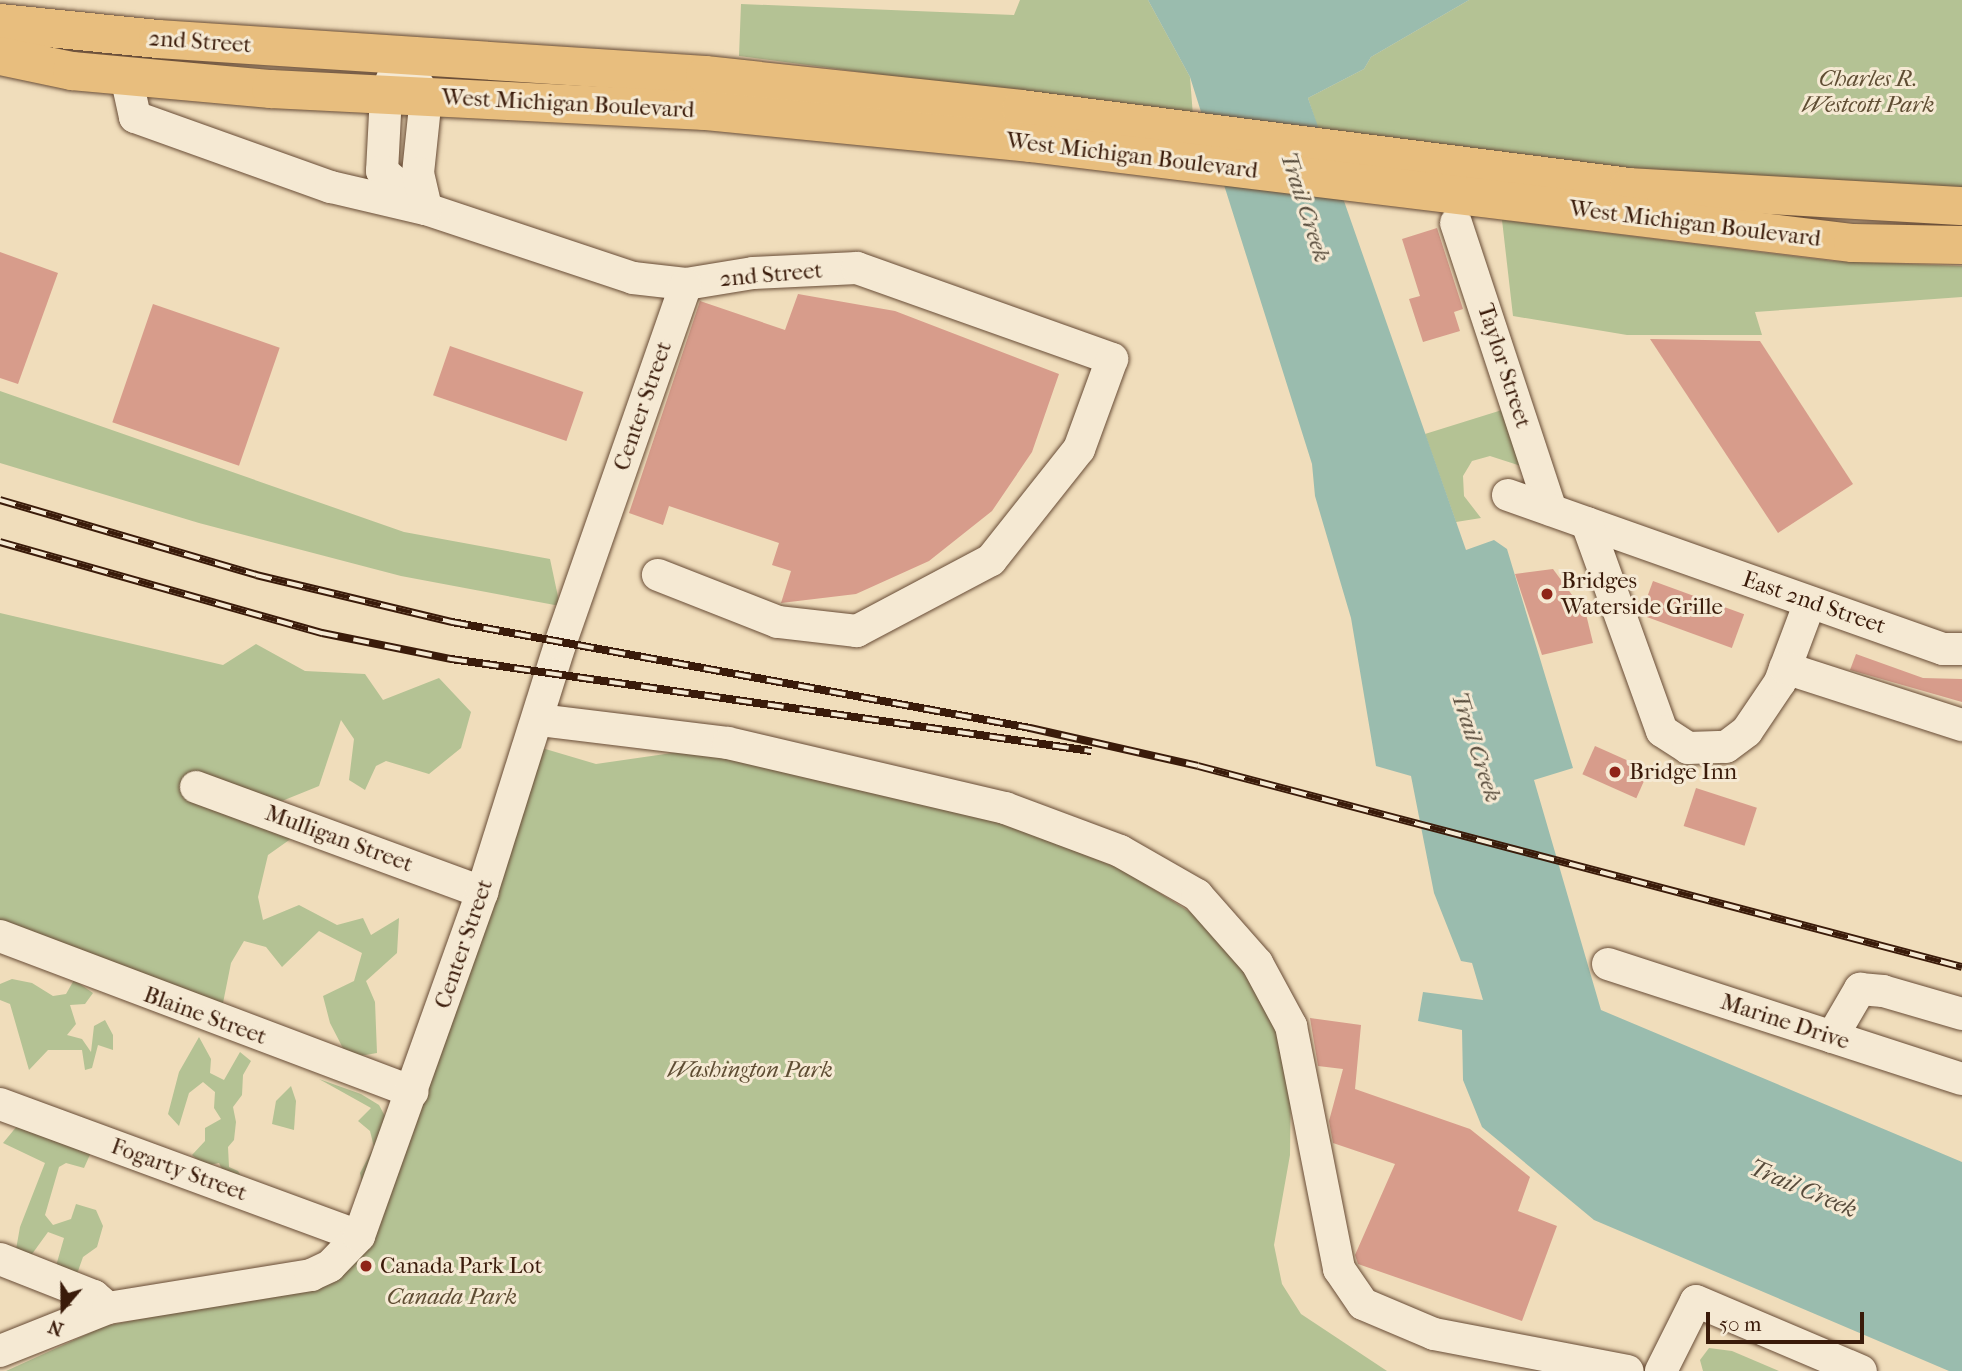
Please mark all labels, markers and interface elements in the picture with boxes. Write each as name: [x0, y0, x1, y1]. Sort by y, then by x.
street label: 2nd Street: [148, 25, 252, 59]
park label: Charles R. Westcott Park: [1801, 65, 1935, 119]
street label: West Michigan Boulevard: [441, 84, 695, 124]
street label: West Michigan Boulevard: [1005, 127, 1259, 185]
water label: Trail Creek: [1274, 148, 1336, 266]
street label: West Michigan Boulevard: [1568, 195, 1822, 253]
street label: 2nd Street: [718, 257, 824, 293]
street label: Taylor Street: [1471, 300, 1537, 432]
street label: Center Street: [608, 338, 678, 474]
street label: East 2nd Street: [1739, 566, 1889, 640]
place label: Bridges Waterside Grille: [1561, 567, 1723, 621]
marker: Bridges Waterside Grille: [1539, 586, 1555, 602]
water label: Trail Creek: [1445, 688, 1507, 806]
place label: Bridge Inn: [1629, 758, 1737, 786]
marker: Bridge Inn: [1607, 764, 1623, 780]
street label: Mulligan Street: [261, 800, 417, 878]
street label: Center Street: [429, 876, 499, 1012]
street label: Blaine Street: [140, 981, 270, 1051]
street label: Marine Drive: [1717, 988, 1853, 1056]
park label: Washington Park: [667, 1056, 833, 1084]
street label: Fogarty Street: [107, 1133, 251, 1207]
water label: Trail Creek: [1745, 1153, 1861, 1225]
place label: Canada Park Lot: [380, 1252, 543, 1280]
marker: Canada Park Lot: [358, 1258, 374, 1274]
north arrow: [28, 1273, 98, 1343]
park label: Canada Park: [387, 1283, 517, 1311]
scale bar: [1710, 1298, 1868, 1342]
text: 50 m: [1719, 1312, 1762, 1336]
text: N: [45, 1315, 66, 1341]

